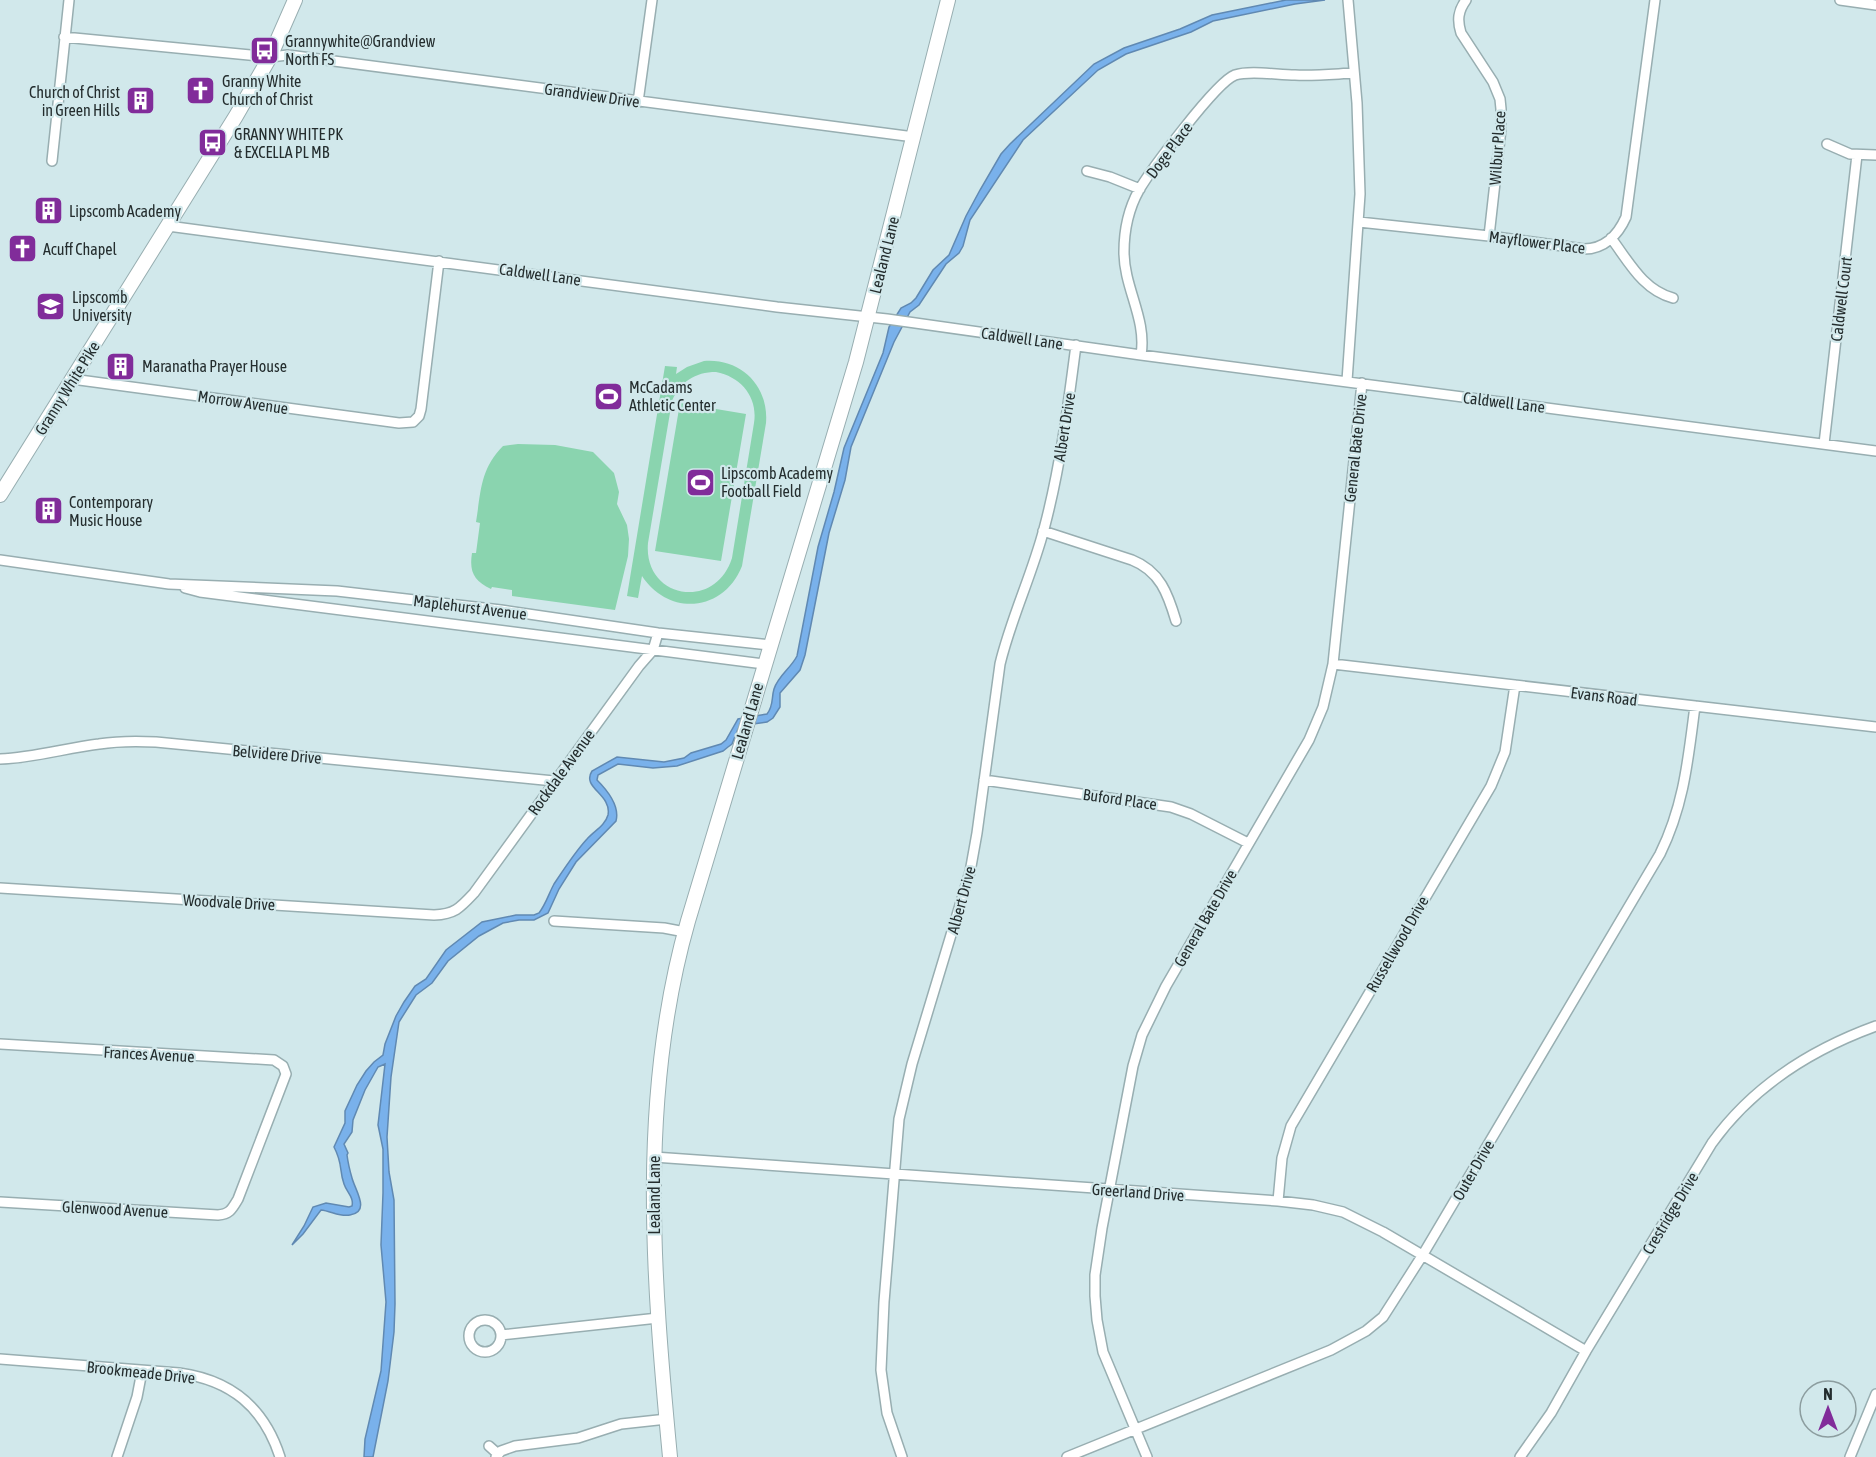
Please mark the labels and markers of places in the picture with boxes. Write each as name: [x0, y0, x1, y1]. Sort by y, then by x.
place label: Grannywhite@Grandview North FS: [285, 32, 436, 68]
bus stop icon: Grannywhite@Grandview North FS: [248, 34, 280, 66]
place label: Granny White Church of Christ: [222, 72, 313, 108]
church icon: Granny White Church of Christ: [185, 74, 217, 106]
place label: Church of Christ in Green Hills: [29, 83, 120, 119]
building icon: Church of Christ in Green Hills: [125, 85, 157, 117]
place label: GRANNY WHITE PK & EXCELLA PL MB: [234, 125, 343, 161]
bus stop icon: GRANNY WHITE PK & EXCELLA PL MB: [197, 127, 229, 159]
building icon: Lipscomb Academy: [32, 195, 64, 227]
place label: Lipscomb Academy: [69, 202, 181, 221]
church icon: Acuff Chapel: [6, 233, 38, 265]
place label: Acuff Chapel: [43, 240, 118, 259]
place label: Lipscomb University: [72, 288, 132, 325]
school or university icon: Lipscomb University: [35, 290, 67, 322]
building icon: Maranatha Prayer House: [105, 350, 137, 382]
place label: Maranatha Prayer House: [142, 357, 287, 376]
place label: McCadams Athletic Center: [629, 378, 716, 414]
sports icon: McCadams Athletic Center: [592, 380, 624, 412]
place label: Lipscomb Academy Football Field: [721, 464, 833, 500]
sports icon: Lipscomb Academy Football Field: [684, 466, 716, 498]
place label: Contemporary Music House: [69, 493, 153, 529]
building icon: Contemporary Music House: [32, 495, 64, 527]

